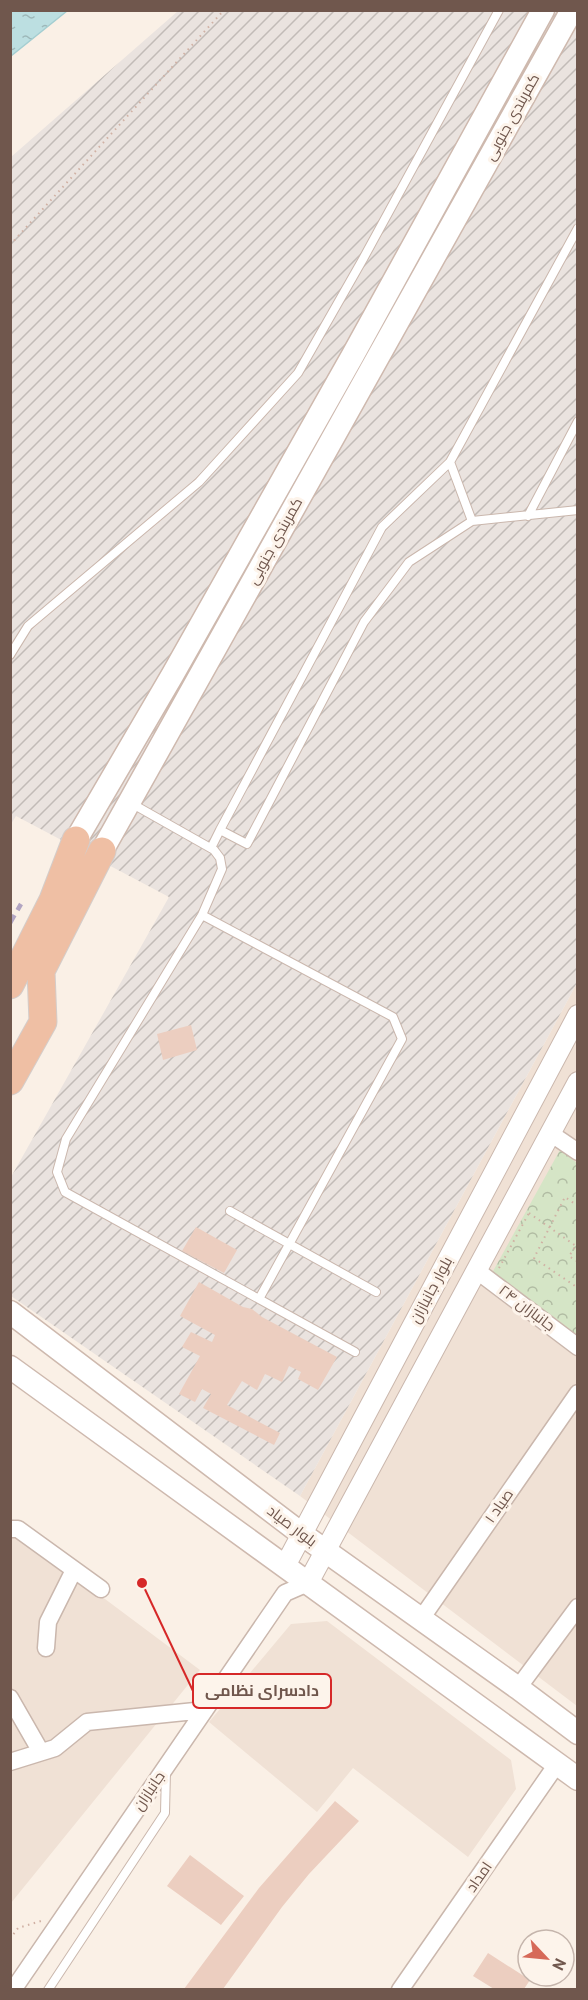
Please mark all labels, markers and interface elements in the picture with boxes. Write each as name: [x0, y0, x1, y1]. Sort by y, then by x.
street label: کمربندی جنوبی: [480, 70, 544, 164]
street label: کمربندی جنوبی: [243, 494, 307, 588]
street label: بلوار جانبازان: [405, 1253, 457, 1327]
street label: جانبازان ۲۴: [495, 1280, 559, 1336]
street label: صیاد ۱: [480, 1485, 517, 1526]
street label: بلوار صیاد: [264, 1501, 321, 1551]
callout: دادسرای نظامی: [193, 1674, 331, 1708]
text: دادسرای نظامی: [205, 1680, 319, 1700]
street label: جانبازان: [129, 1767, 169, 1815]
street label: امداد: [461, 1858, 496, 1896]
north arrow: [516, 1928, 576, 1988]
text: N: [548, 1955, 571, 1974]

